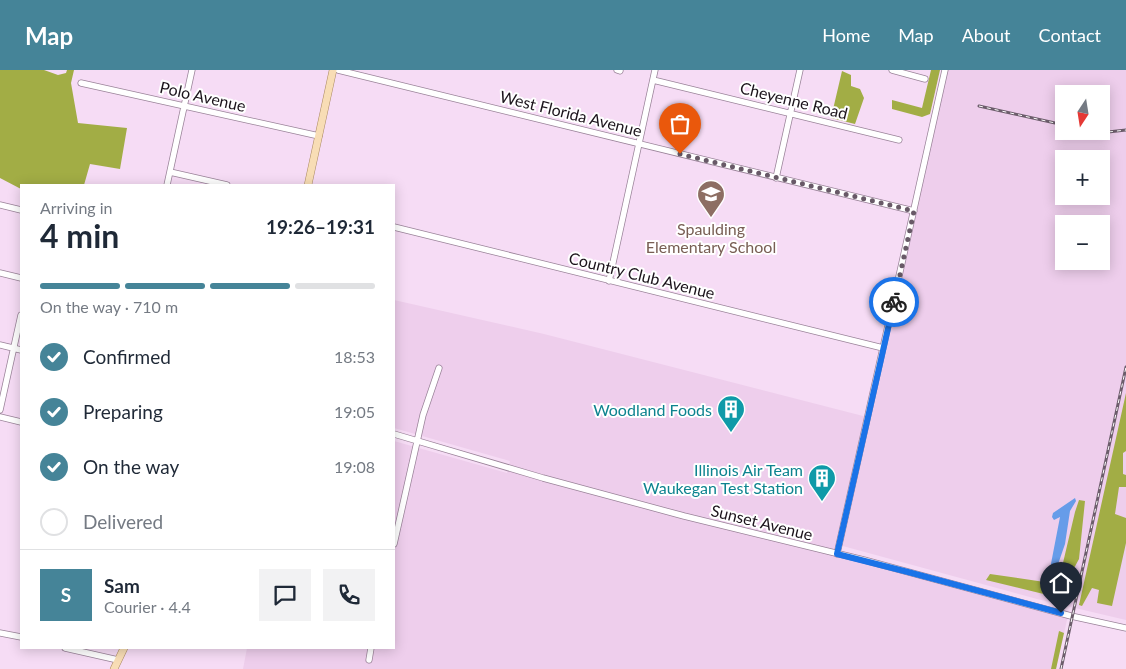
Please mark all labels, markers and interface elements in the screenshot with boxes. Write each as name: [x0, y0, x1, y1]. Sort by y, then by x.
text: Map: [25, 21, 73, 50]
text: Home: [822, 24, 870, 46]
text: Map: [898, 24, 934, 46]
text: About: [962, 24, 1011, 46]
text: Contact: [1039, 24, 1101, 46]
street label: Polo Avenue: [158, 77, 248, 115]
street label: Cheyenne Road: [738, 77, 850, 123]
north arrow: [1055, 85, 1110, 140]
map controls: [1055, 85, 1110, 270]
street label: West Florida Avenue: [498, 86, 644, 140]
pin: [659, 103, 701, 154]
icon: bag: [666, 110, 694, 138]
button: +: [1055, 150, 1110, 205]
school or university icon: Spaulding Elementary School: [696, 179, 726, 218]
text: Arriving in: [40, 198, 113, 217]
text: 19:26–19:31: [266, 215, 375, 238]
button: −: [1055, 215, 1110, 270]
text: 4 min: [40, 216, 119, 255]
place label: Spaulding Elementary School: [646, 219, 776, 256]
street label: Country Club Avenue: [567, 248, 717, 302]
courier: [869, 277, 919, 327]
icon: bike: [880, 288, 908, 316]
text: On the way · 710 m: [40, 297, 178, 316]
icon: check: [40, 343, 68, 371]
text: Confirmed: [83, 345, 171, 368]
text: 18:53: [334, 347, 375, 366]
building icon: Woodland Foods: [716, 394, 746, 433]
icon: check: [40, 398, 68, 426]
text: Preparing: [83, 400, 163, 423]
place label: Woodland Foods: [593, 400, 712, 419]
text: 19:05: [334, 402, 375, 421]
icon: check: [40, 453, 68, 481]
text: On the way: [83, 455, 179, 478]
text: 19:08: [334, 457, 375, 476]
place label: Illinois Air Team Waukegan Test Station: [643, 460, 803, 497]
building icon: Illinois Air Team Waukegan Test Station: [807, 463, 837, 502]
street label: Sunset Avenue: [709, 500, 815, 544]
text: Delivered: [83, 510, 163, 533]
pin: [1040, 562, 1082, 613]
button: chat: [259, 569, 311, 621]
button: phone: [323, 569, 375, 621]
icon: home: [1047, 569, 1075, 597]
text: Sam: [104, 574, 140, 597]
text: S: [61, 583, 71, 606]
text: Courier · 4.4: [104, 597, 191, 616]

